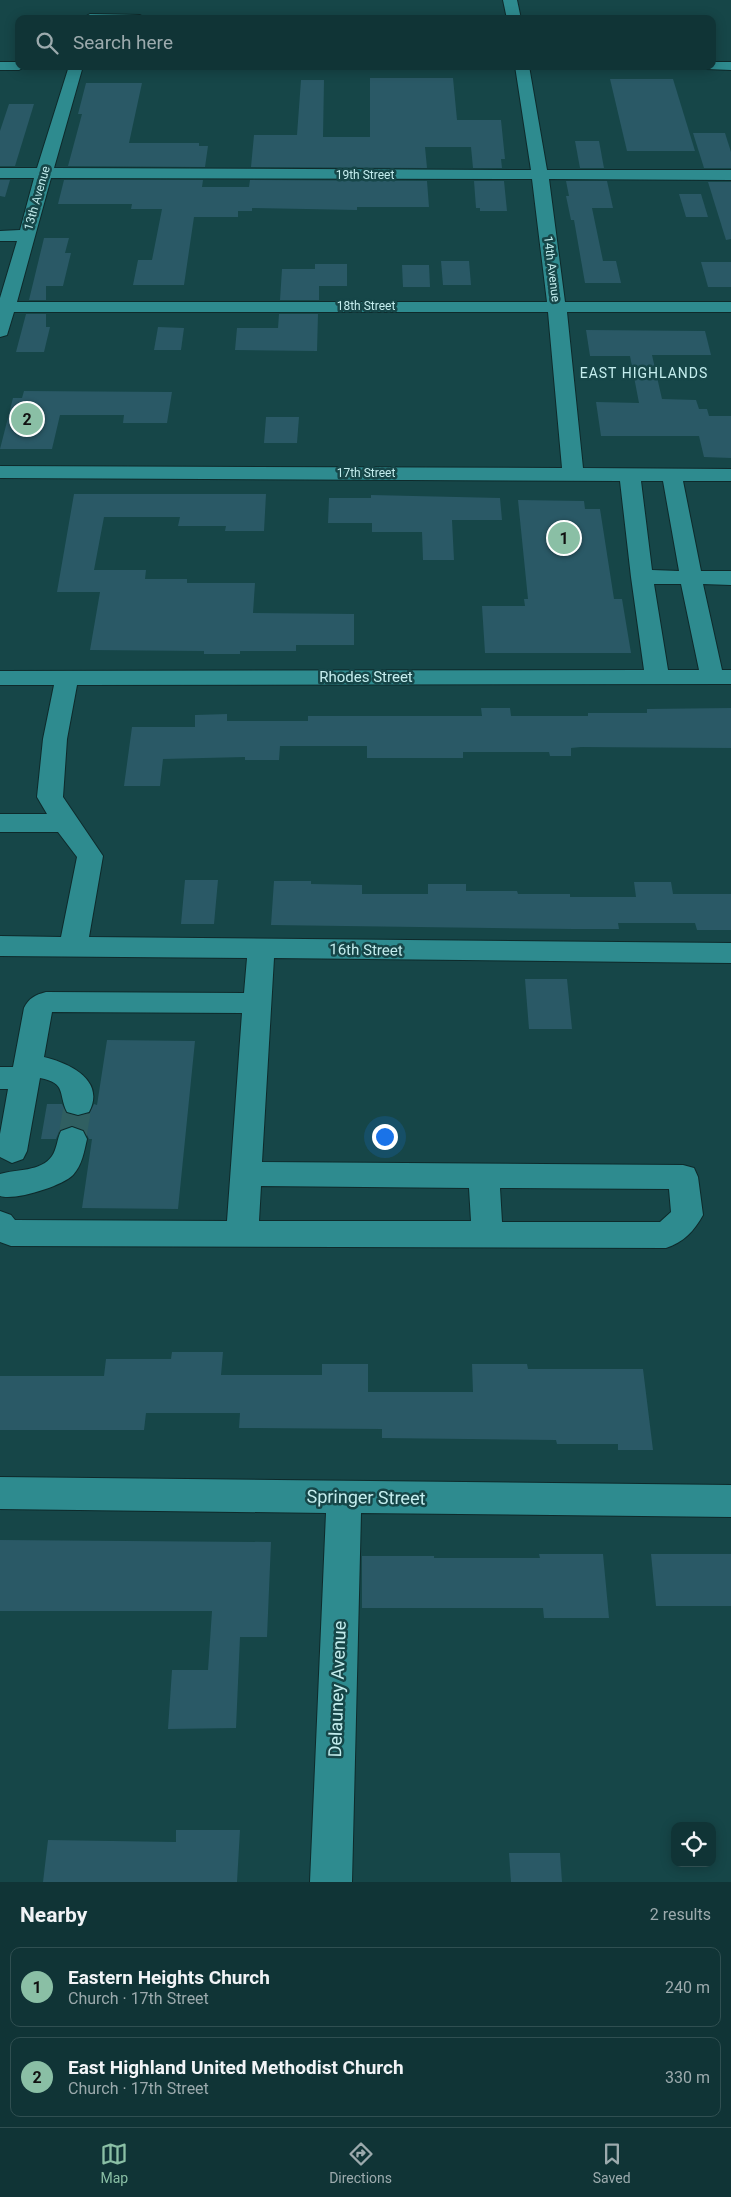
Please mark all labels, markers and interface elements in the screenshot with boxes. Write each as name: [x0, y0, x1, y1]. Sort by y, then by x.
search box: [15, 15, 716, 70]
icon: search: [33, 29, 61, 57]
text: Search here: [73, 31, 173, 54]
street label: 13th Avenue: [21, 164, 53, 232]
street label: 19th Street: [336, 168, 394, 182]
street label: 14th Avenue: [541, 235, 563, 303]
street label: 18th Street: [337, 299, 395, 313]
district label: EAST HIGHLANDS: [580, 365, 708, 381]
pin: 2: [11, 400, 43, 438]
street label: 17th Street: [337, 466, 395, 480]
pin: 1: [548, 519, 580, 557]
street label: Rhodes Street: [319, 668, 413, 686]
street label: 16th Street: [329, 940, 403, 960]
your location: [372, 1124, 398, 1150]
street label: Springer Street: [306, 1485, 426, 1509]
street label: Delauney Avenue: [324, 1620, 350, 1758]
map controls: [671, 1822, 716, 1867]
button: locate: [671, 1822, 716, 1867]
text: Nearby: [20, 1903, 87, 1927]
text: 2 results: [650, 1905, 711, 1924]
text: Eastern Heights Church: [68, 1966, 270, 1989]
text: 1: [32, 1978, 42, 1997]
text: 240 m: [665, 1978, 710, 1997]
text: Church · 17th Street: [68, 1989, 209, 2008]
text: East Highland United Methodist Church: [68, 2056, 404, 2079]
text: 2: [32, 2068, 42, 2087]
text: 330 m: [665, 2068, 710, 2087]
text: Church · 17th Street: [68, 2079, 209, 2098]
tab: Map: [100, 2140, 128, 2186]
tab: Directions: [329, 2140, 392, 2186]
tab: Saved: [593, 2140, 631, 2186]

